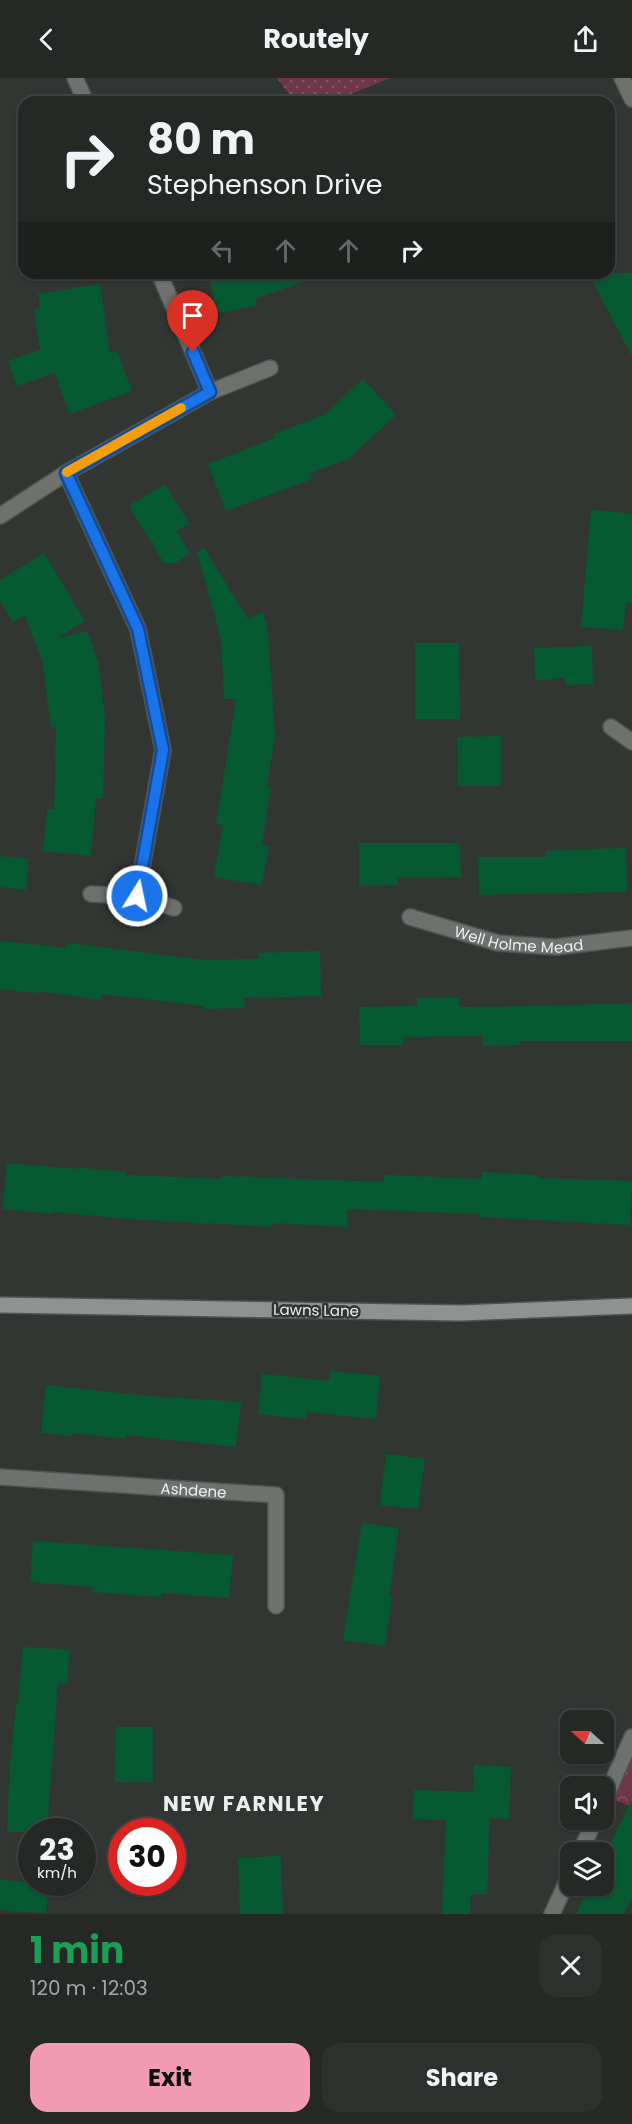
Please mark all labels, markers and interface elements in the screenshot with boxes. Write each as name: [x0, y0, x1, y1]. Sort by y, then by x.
text: Routely: [263, 20, 369, 57]
icon: back: [30, 23, 63, 56]
icon: share: [569, 23, 602, 56]
text: 80 m: [147, 110, 255, 169]
icon: right: [48, 120, 126, 198]
text: Stephenson Drive: [147, 166, 383, 203]
icon: left: [206, 234, 239, 267]
icon: ahead: [269, 234, 302, 267]
icon: ahead: [332, 234, 365, 267]
icon: right: [395, 234, 428, 267]
pin: [167, 290, 218, 352]
icon: arrive: [176, 299, 209, 332]
position arrow: [105, 864, 169, 928]
street label: Well Holme Mead: [452, 920, 584, 958]
street label: Lawns Lane: [273, 1299, 359, 1321]
street label: Ashdene: [160, 1477, 227, 1502]
north arrow: [560, 1710, 614, 1764]
map controls: [560, 1710, 614, 1896]
button: sound: [560, 1776, 614, 1830]
district label: NEW FARNLEY: [163, 1789, 325, 1818]
speed limit sign: 30: [108, 1818, 186, 1896]
text: 23: [39, 1828, 75, 1871]
button: layers: [560, 1842, 614, 1896]
text: km/h: [37, 1862, 77, 1883]
text: 1 min: [30, 1925, 124, 1976]
button: close: [539, 1934, 602, 1997]
text: 120 m · 12:03: [30, 1974, 148, 2002]
button: Exit: [30, 2043, 310, 2112]
button: Share: [322, 2043, 602, 2112]

